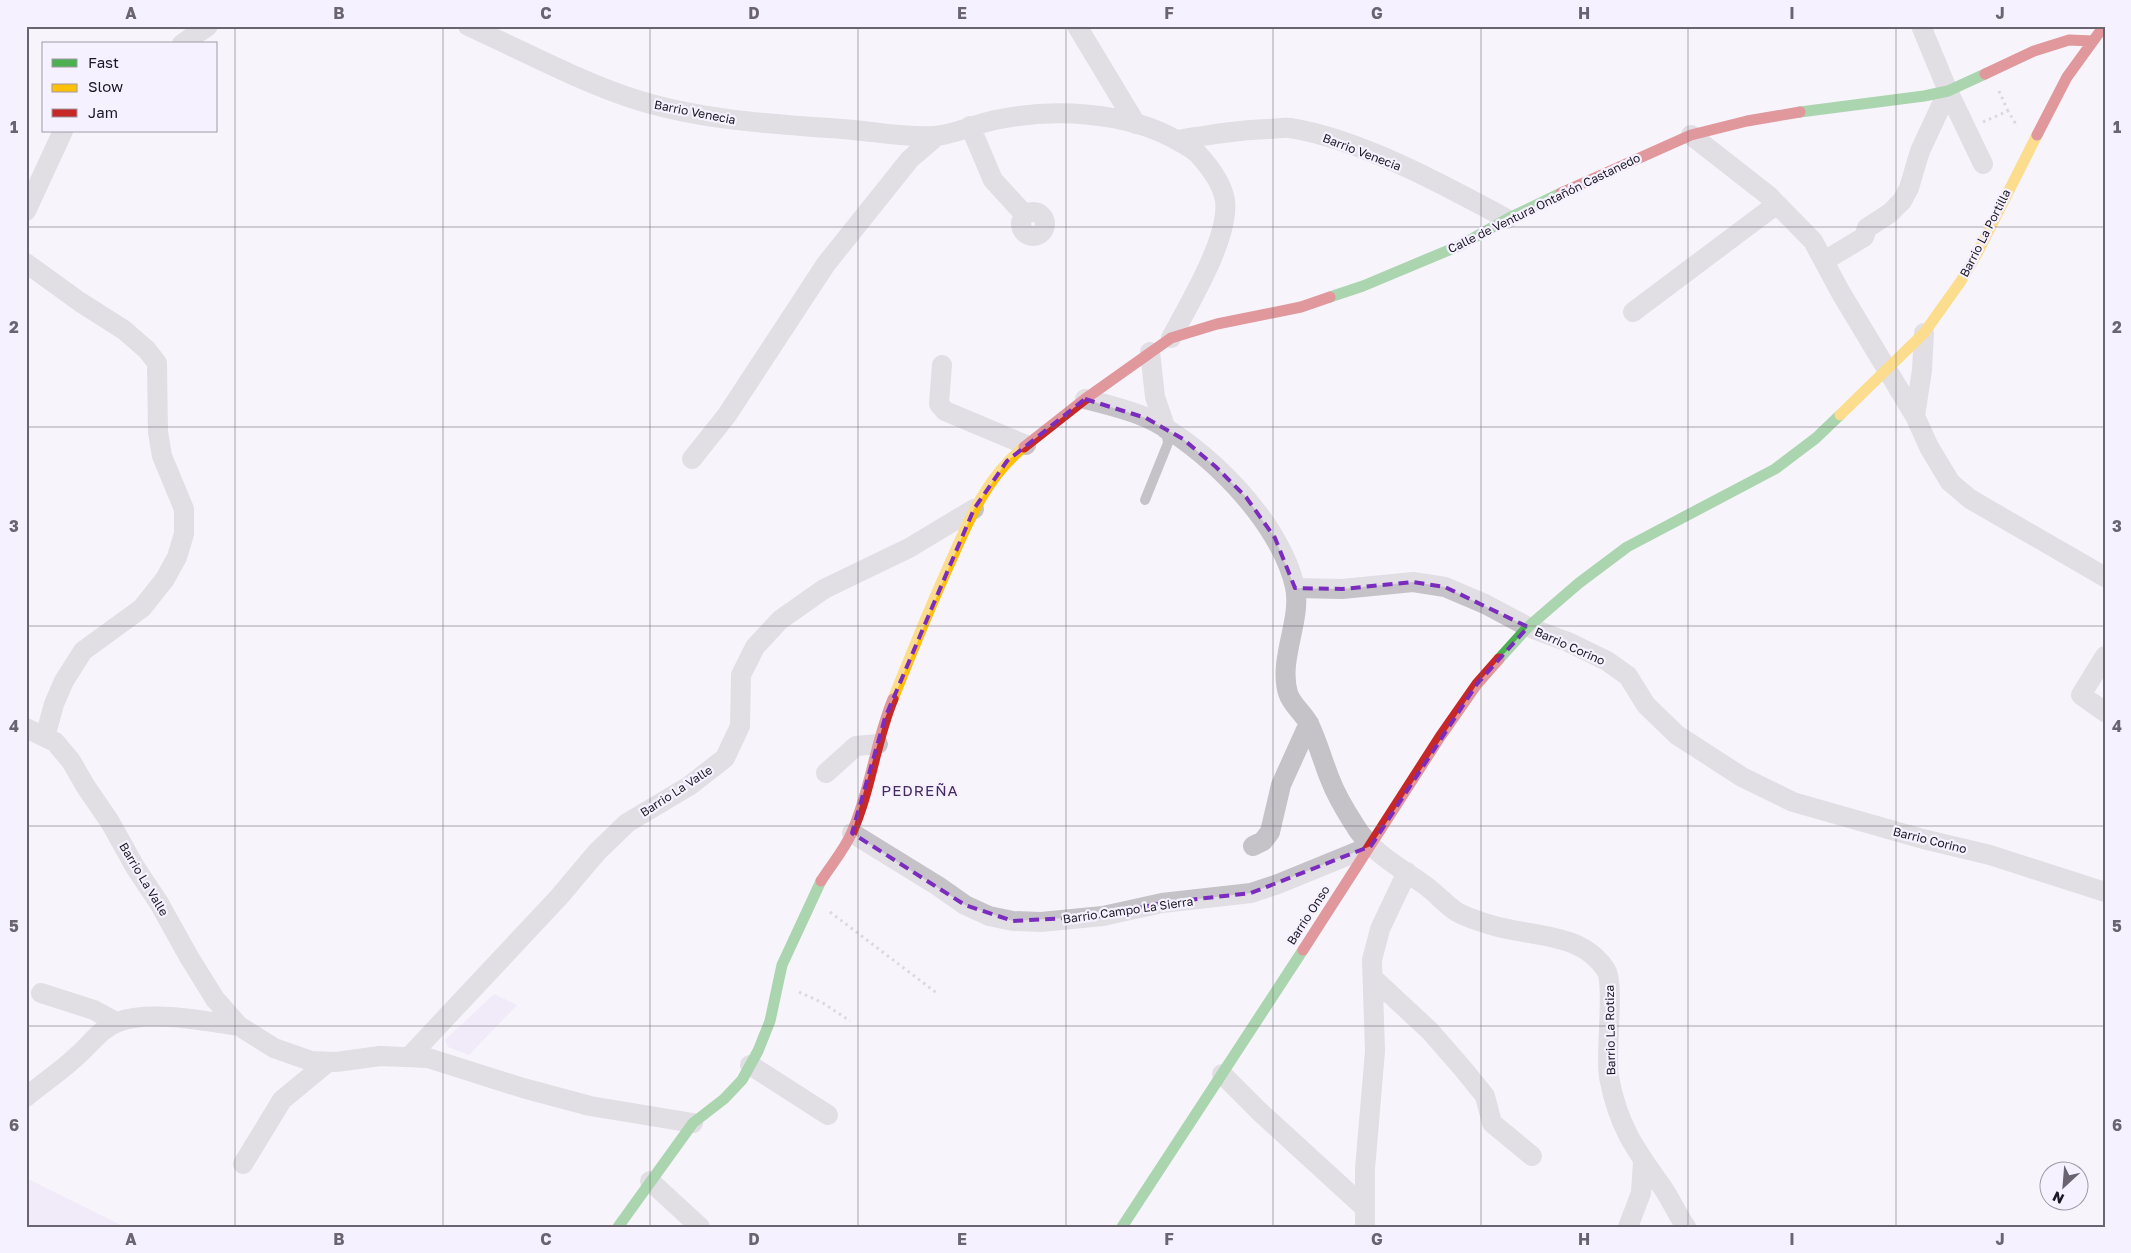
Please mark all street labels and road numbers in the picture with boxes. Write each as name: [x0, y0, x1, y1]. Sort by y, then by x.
street label: Barrio Venecia: [653, 97, 737, 127]
street label: Barrio Venecia: [1321, 130, 1403, 174]
street label: Calle de Ventura Ontañón Castanedo: [1445, 150, 1643, 256]
street label: Barrio La Portilla: [1956, 187, 2014, 279]
street label: Barrio Corino: [1532, 624, 1608, 668]
street label: Barrio La Valle: [637, 762, 715, 820]
street label: Barrio Corino: [1892, 824, 1968, 856]
street label: Barrio La Valle: [116, 840, 172, 918]
street label: Barrio Onso: [1283, 883, 1333, 947]
street label: Barrio Campo La Sierra: [1062, 893, 1194, 927]
street label: Barrio La Rotiza: [1602, 985, 1618, 1075]

